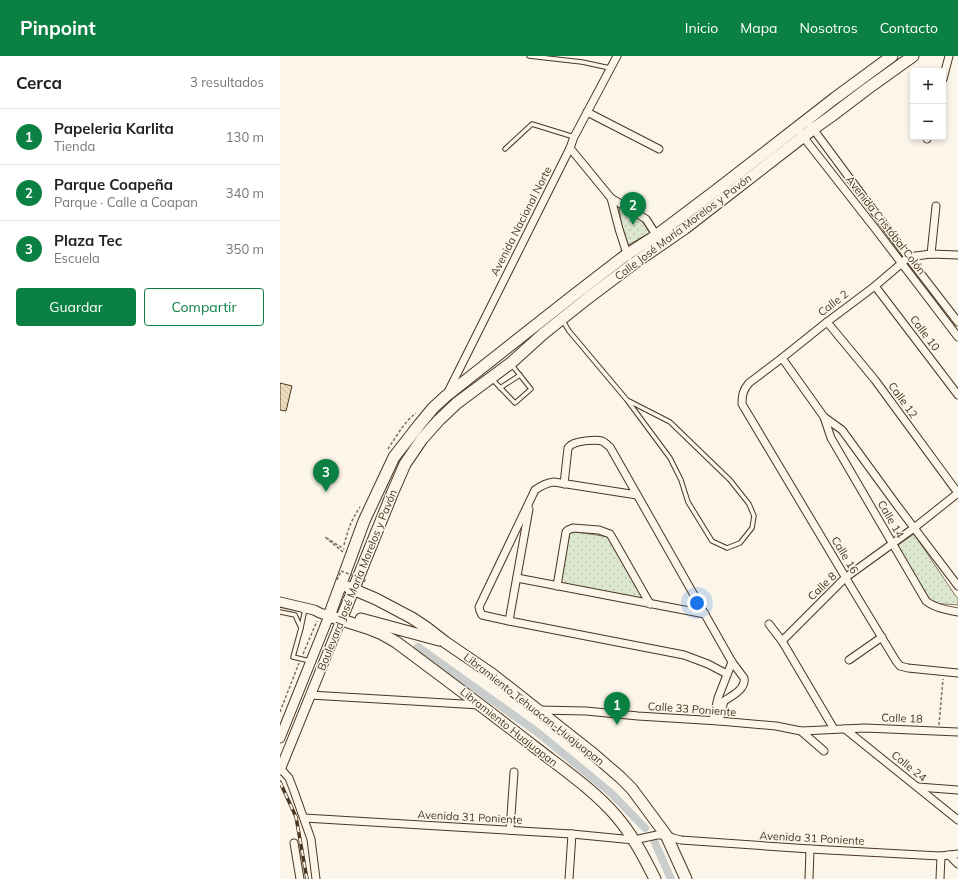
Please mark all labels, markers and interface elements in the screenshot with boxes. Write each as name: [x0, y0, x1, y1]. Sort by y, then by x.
text: Pinpoint: [20, 16, 96, 40]
text: Inicio: [685, 19, 718, 37]
text: Mapa: [740, 19, 778, 37]
text: Nosotros: [800, 19, 858, 37]
text: Contacto: [880, 19, 938, 37]
map controls: [910, 68, 946, 140]
button: +: [910, 68, 946, 104]
text: Cerca: [16, 72, 62, 93]
text: 3 resultados: [190, 74, 264, 90]
button: −: [910, 104, 946, 140]
text: Papeleria Karlita: [54, 119, 174, 138]
text: 1: [25, 129, 33, 145]
text: 130 m: [226, 129, 264, 145]
text: Tienda: [54, 138, 95, 154]
street label: Avenida Nacional Norte: [487, 164, 555, 278]
street label: Calle José María Morelos y Pavón: [612, 171, 754, 283]
street label: Avenida Cristóbal Colón: [843, 173, 929, 277]
text: Parque Coapeña: [54, 175, 173, 194]
text: 2: [25, 185, 33, 201]
text: 340 m: [226, 185, 264, 201]
pin: 2: [620, 192, 646, 225]
text: Parque · Calle a Coapan: [54, 194, 198, 210]
text: Plaza Tec: [54, 231, 122, 250]
text: 3: [25, 241, 33, 257]
text: 350 m: [226, 241, 264, 257]
text: Escuela: [54, 250, 100, 266]
street label: Calle 2: [815, 287, 851, 319]
button: Guardar: [16, 288, 136, 326]
button: Compartir: [144, 288, 264, 326]
street label: Calle 10: [907, 312, 943, 354]
street label: Calle 12: [885, 379, 921, 421]
pin: 3: [313, 459, 339, 492]
street label: Boulevard José María Morelos y Pavón: [314, 487, 400, 673]
street label: Calle 14: [875, 498, 908, 541]
street label: Calle 16: [828, 534, 862, 577]
street label: Calle 8: [805, 569, 840, 603]
your location: [687, 593, 707, 613]
street label: Libramiento Tehuacan-Huajuapan: [461, 650, 607, 768]
street label: Libramiento Huajuapan: [457, 685, 561, 769]
pin: 1: [604, 692, 630, 725]
street label: Calle 33 Poniente: [647, 699, 737, 719]
street label: Calle 18: [881, 710, 923, 726]
street label: Calle 24: [889, 748, 930, 785]
street label: Avenida 31 Poniente: [417, 807, 523, 827]
street label: Avenida 31 Poniente: [759, 828, 865, 848]

